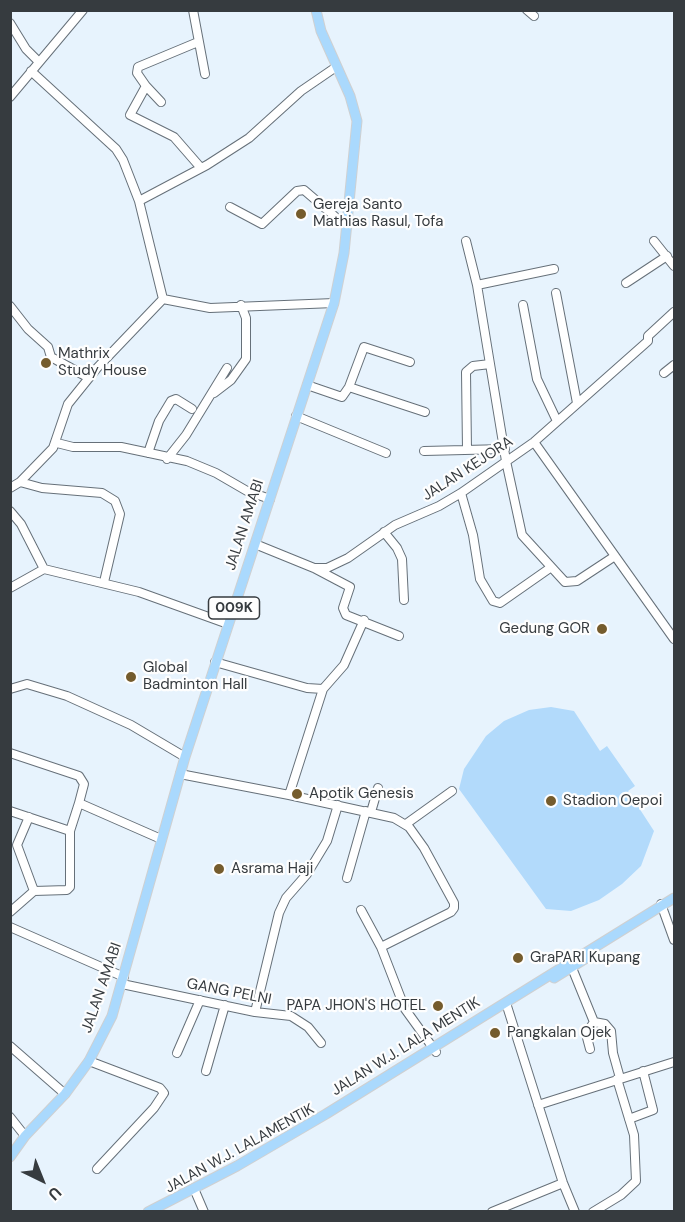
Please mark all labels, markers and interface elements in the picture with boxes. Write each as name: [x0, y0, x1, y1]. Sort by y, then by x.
place label: Gereja Santo Mathias Rasul, Tofa: [313, 196, 443, 231]
marker: Gereja Santo Mathias Rasul, Tofa: [294, 207, 308, 221]
place label: Mathrix Study House: [58, 345, 147, 380]
marker: Mathrix Study House: [39, 356, 53, 370]
street label: JALAN KEJORA: [419, 433, 517, 505]
street label: JALAN AMABI: [222, 477, 268, 573]
road number: 009K: [208, 597, 260, 619]
place label: Gedung GOR: [499, 620, 590, 638]
marker: Gedung GOR: [595, 622, 609, 636]
place label: Global Badminton Hall: [143, 659, 247, 694]
marker: Global Badminton Hall: [124, 670, 138, 684]
place label: Apotik Genesis: [309, 785, 414, 803]
marker: Apotik Genesis: [290, 787, 304, 801]
place label: Stadion Oepoi: [563, 792, 662, 810]
marker: Stadion Oepoi: [544, 794, 558, 808]
place label: Asrama Haji: [231, 860, 313, 878]
marker: Asrama Haji: [212, 862, 226, 876]
street label: JALAN AMABI: [78, 940, 126, 1036]
place label: GraPARI Kupang: [530, 949, 640, 967]
marker: GraPARI Kupang: [511, 951, 525, 965]
street label: GANG PELNI: [185, 975, 273, 1009]
street label: JALAN W.J. LALA MENTIK: [328, 994, 484, 1100]
place label: PAPA JHON'S HOTEL: [286, 997, 426, 1015]
marker: PAPA JHON'S HOTEL: [431, 999, 445, 1013]
place label: Pangkalan Ojek: [507, 1024, 612, 1042]
marker: Pangkalan Ojek: [488, 1026, 502, 1040]
street label: JALAN W.J. LALAMENTIK: [162, 1100, 318, 1198]
north arrow: [12, 1150, 72, 1210]
text: U: [43, 1182, 66, 1205]

